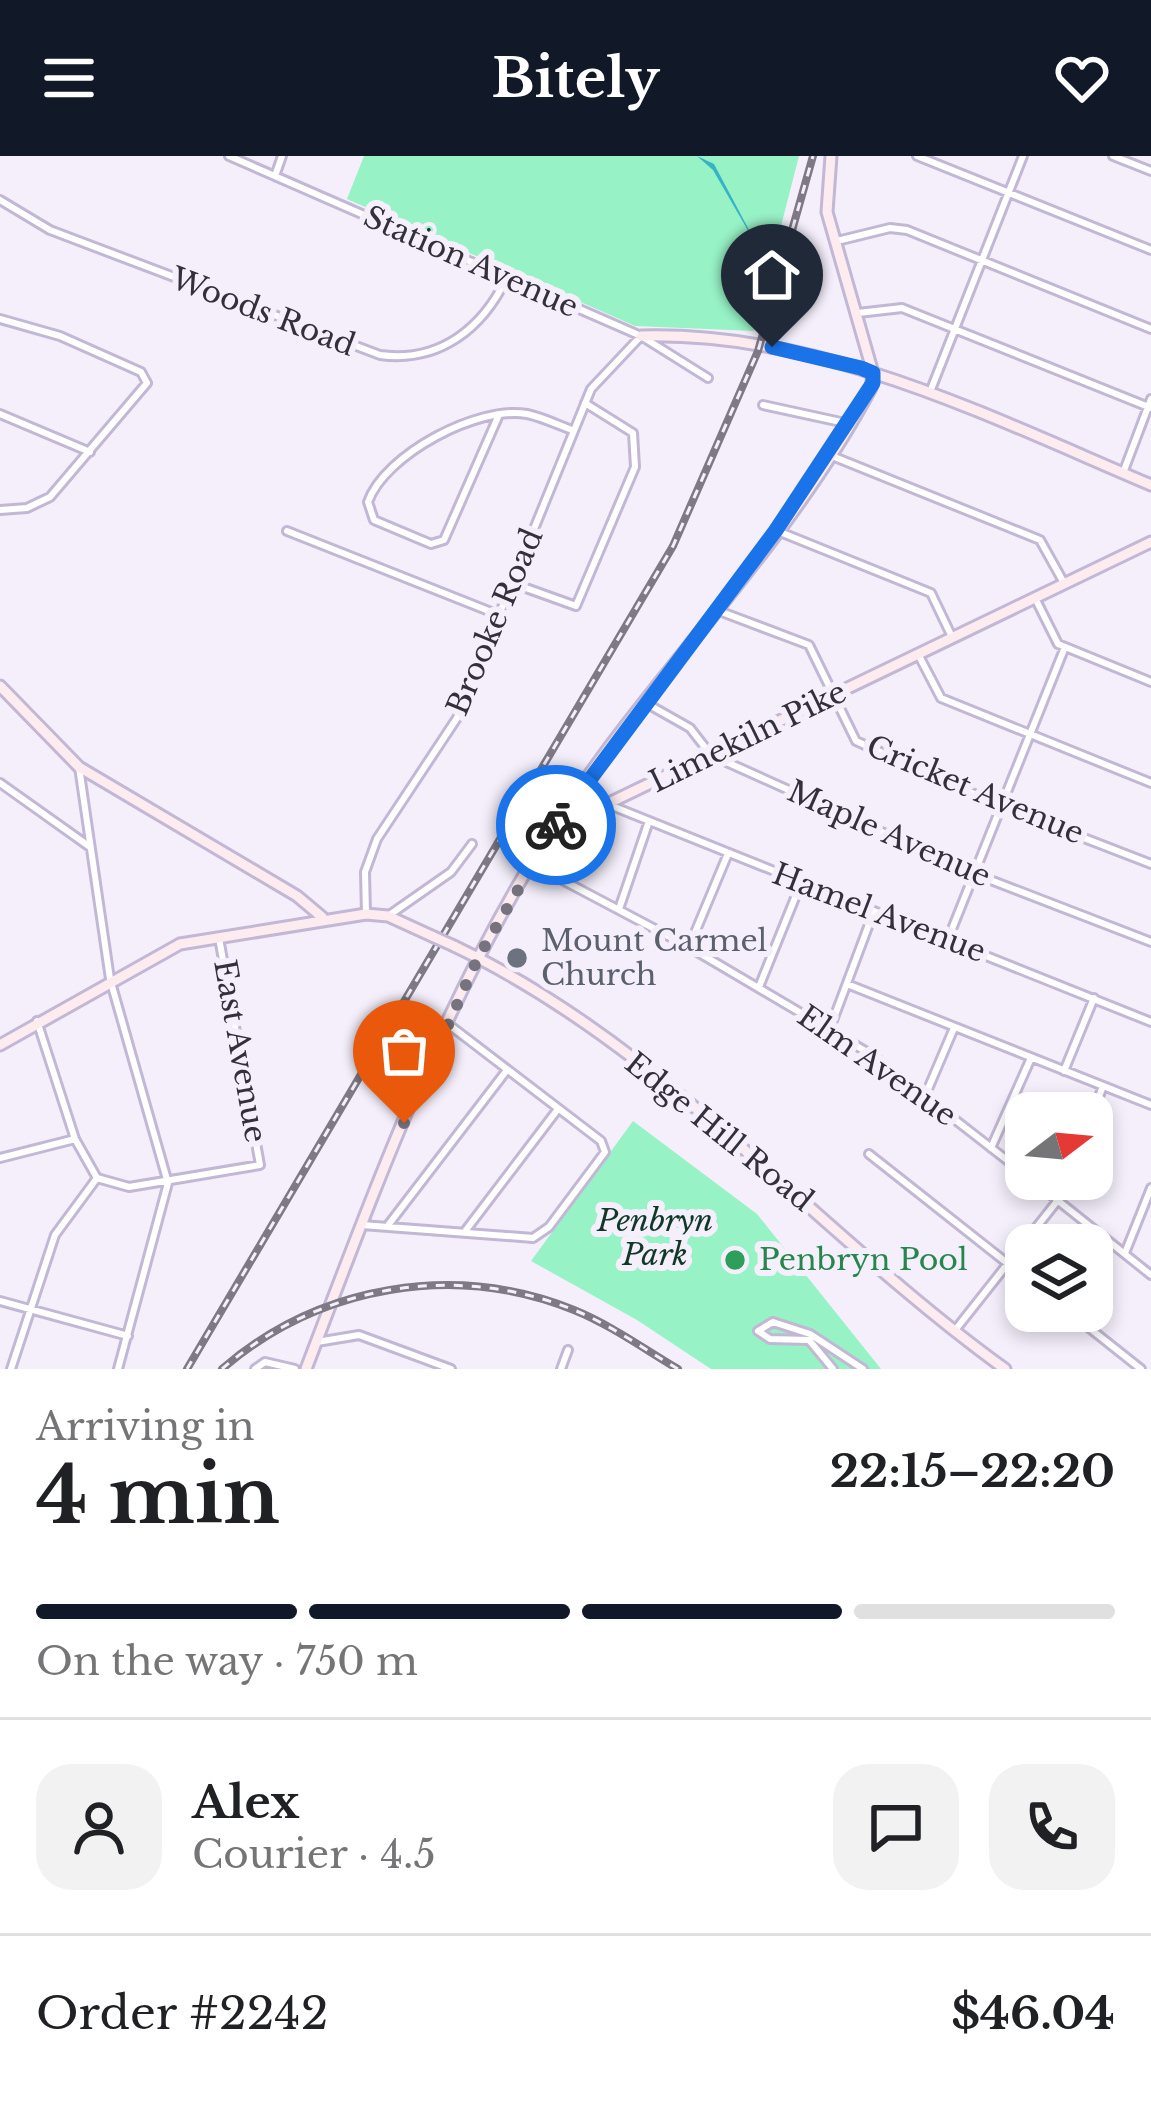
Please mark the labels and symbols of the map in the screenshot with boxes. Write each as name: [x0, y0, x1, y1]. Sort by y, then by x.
street label: Station Avenue: [358, 198, 584, 325]
pin: [721, 224, 823, 347]
street label: Woods Road: [165, 259, 361, 364]
street label: Brooke Road: [439, 523, 550, 721]
street label: Limekiln Pike: [643, 673, 852, 800]
street label: Cricket Avenue: [861, 727, 1089, 852]
courier: [496, 765, 616, 885]
street label: Maple Avenue: [782, 772, 996, 895]
street label: Hamel Avenue: [767, 855, 991, 970]
place label: Mount Carmel Church: [541, 922, 767, 993]
marker: Mount Carmel Church: [504, 945, 530, 971]
street label: East Avenue: [206, 957, 275, 1145]
street label: Elm Avenue: [791, 997, 964, 1134]
pin: [353, 1000, 455, 1123]
street label: Edge Hill Road: [618, 1044, 821, 1219]
north arrow: [1005, 1092, 1113, 1200]
park label: Penbryn Park: [596, 1202, 713, 1273]
place label: Penbryn Pool: [759, 1241, 968, 1278]
marker: Penbryn Pool: [722, 1247, 748, 1273]

